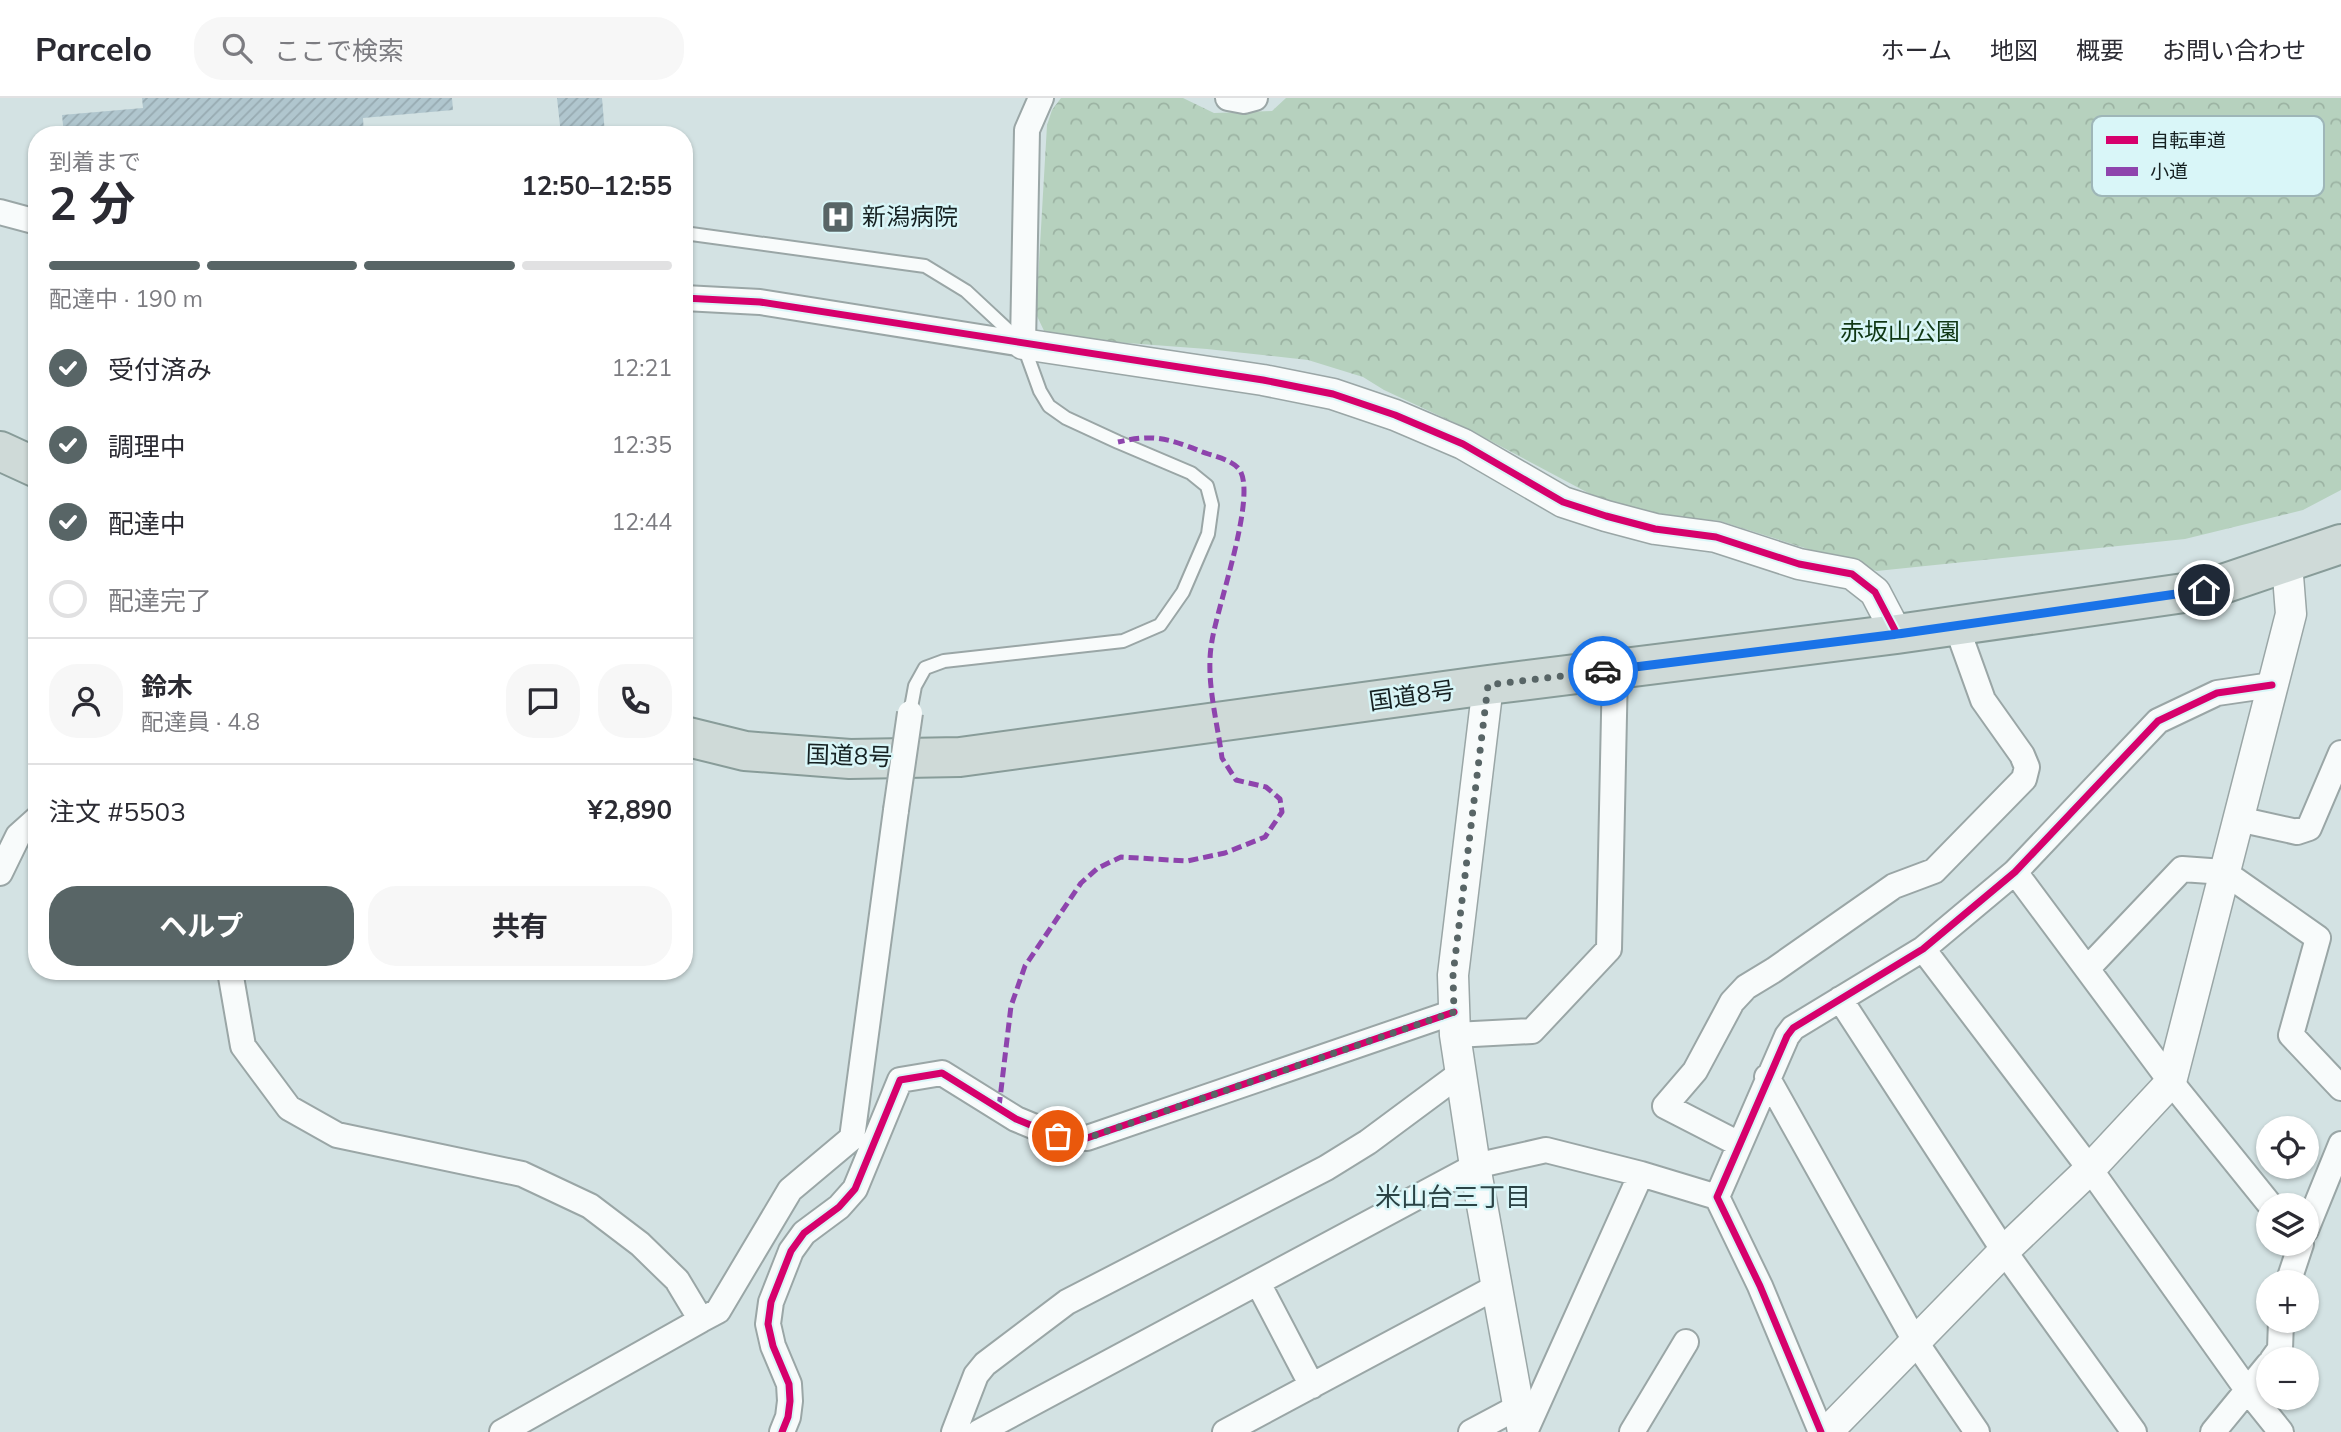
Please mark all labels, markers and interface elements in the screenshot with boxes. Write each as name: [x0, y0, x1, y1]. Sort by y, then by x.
search box: [194, 17, 684, 80]
text: Parcelo: [35, 28, 152, 69]
icon: search: [218, 29, 256, 67]
text: ここで検索: [274, 34, 404, 67]
text: ホーム: [1881, 35, 1952, 65]
text: 地図: [1990, 35, 2038, 65]
text: 概要: [2076, 35, 2124, 65]
text: お問い合わせ: [2162, 35, 2306, 65]
legend: [2092, 116, 2324, 196]
text: 自転車道: [2150, 128, 2226, 152]
text: 到着まで: [49, 147, 141, 176]
text: 小道: [2150, 159, 2188, 183]
text: 12:50–12:55: [521, 169, 672, 202]
text: 2 分: [49, 174, 135, 232]
hospital icon: 新潟病院: [819, 198, 857, 236]
place label: 新潟病院: [862, 201, 958, 231]
text: 配達中 · 190 m: [49, 284, 203, 313]
park label: 赤坂山公園: [1840, 316, 1960, 346]
icon: check: [49, 349, 87, 387]
text: 受付済み: [108, 353, 212, 386]
text: 12:21: [612, 353, 672, 382]
icon: check: [49, 426, 87, 464]
text: 調理中: [108, 430, 186, 463]
text: 12:35: [612, 430, 672, 459]
icon: check: [49, 503, 87, 541]
text: 配達中: [108, 507, 186, 540]
text: 12:44: [612, 507, 672, 536]
pin: [2174, 560, 2234, 620]
icon: home: [2185, 571, 2223, 609]
text: 配達完了: [108, 584, 212, 617]
courier: [1568, 636, 1638, 706]
icon: car: [1584, 652, 1622, 690]
button: person: [49, 664, 123, 738]
button: chat: [506, 664, 580, 738]
button: phone: [598, 664, 672, 738]
text: 鈴木: [141, 670, 193, 703]
street label: 国道8号: [1367, 674, 1457, 716]
text: 配達員 · 4.8: [141, 707, 260, 736]
street label: 国道8号: [805, 739, 893, 771]
text: ¥2,890: [588, 793, 672, 826]
text: 注文 #5503: [49, 795, 186, 828]
button: ヘルプ: [49, 886, 354, 966]
button: 共有: [368, 886, 672, 966]
pin: [1028, 1106, 1088, 1166]
map controls: [2256, 1116, 2319, 1410]
button: locate: [2256, 1116, 2319, 1179]
icon: bag: [1039, 1117, 1077, 1155]
district label: 米山台三丁目: [1375, 1180, 1531, 1213]
button: layers: [2256, 1193, 2319, 1256]
button: +: [2256, 1270, 2319, 1333]
button: −: [2256, 1347, 2319, 1410]

